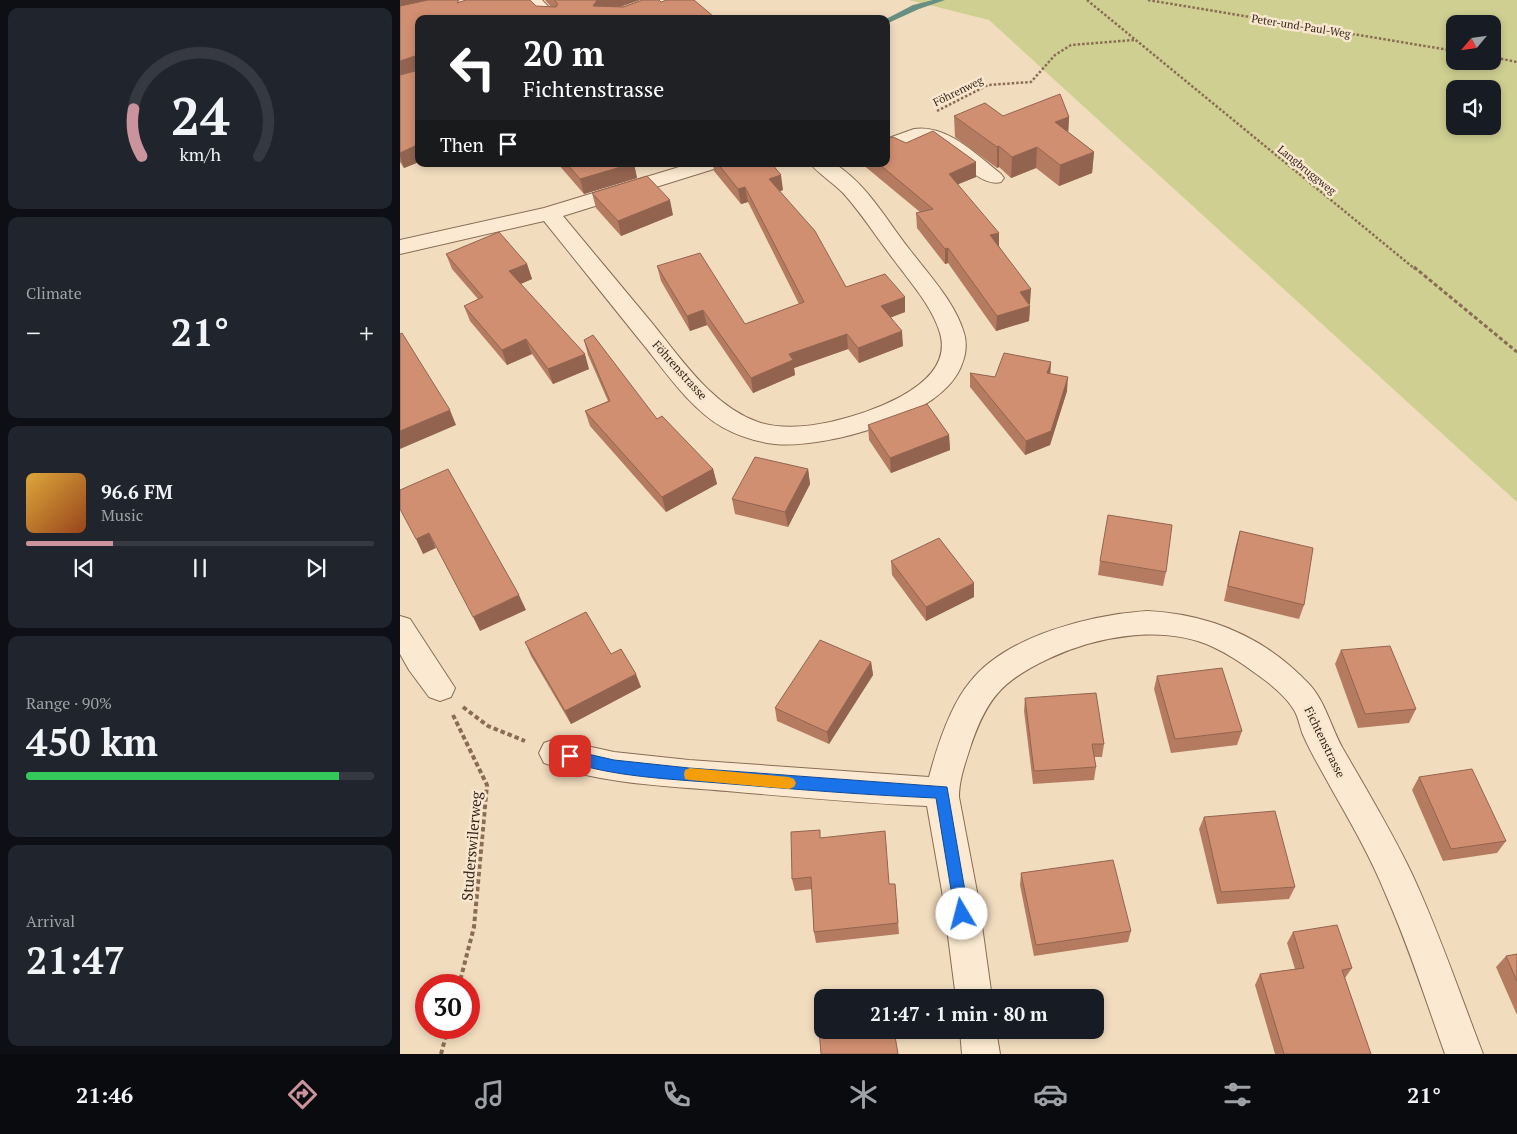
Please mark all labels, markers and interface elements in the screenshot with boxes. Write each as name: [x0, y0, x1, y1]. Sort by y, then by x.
street label: Peter-und-Paul-Weg: [1250, 11, 1352, 41]
north arrow: [1446, 15, 1501, 70]
map controls: [1446, 15, 1501, 135]
text: 20 m: [523, 30, 604, 76]
icon: left: [440, 35, 505, 100]
street label: Föhrenweg: [931, 73, 986, 109]
text: Fichtenstrasse: [523, 74, 664, 103]
button: sound: [1446, 80, 1501, 135]
text: 24: [171, 81, 230, 150]
icon: arrive: [494, 130, 522, 158]
text: Then: [440, 132, 484, 157]
text: km/h: [179, 142, 221, 166]
street label: Langbruggweg: [1275, 142, 1339, 198]
text: Climate: [26, 282, 82, 304]
text: 21°: [171, 307, 229, 357]
text: −: [26, 314, 41, 351]
text: +: [359, 314, 374, 351]
street label: Föhrenstrasse: [649, 337, 711, 403]
text: 96.6 FM: [101, 479, 173, 504]
text: Music: [101, 504, 143, 526]
icon: previous: [70, 554, 98, 582]
icon: pause: [186, 554, 214, 582]
icon: next: [302, 554, 330, 582]
text: Range · 90%: [26, 692, 112, 714]
street label: Fichtenstrasse: [1301, 704, 1349, 780]
text: 450 km: [26, 717, 158, 767]
pin: [549, 735, 591, 777]
icon: arrive: [556, 742, 584, 770]
street label: Studerswilerweg: [456, 789, 486, 902]
position arrow: [935, 887, 987, 939]
text: Arrival: [26, 910, 75, 932]
text: 21:47: [26, 935, 125, 985]
speed limit sign: 30: [415, 974, 480, 1039]
text: 21:47 · 1 min · 80 m: [870, 1001, 1048, 1026]
icon: directions: [285, 1077, 320, 1112]
icon: music: [472, 1077, 507, 1112]
icon: phone: [659, 1077, 694, 1112]
icon: climate: [846, 1077, 881, 1112]
icon: car: [1033, 1077, 1068, 1112]
icon: filters: [1220, 1077, 1255, 1112]
text: 21:46: [76, 1080, 133, 1109]
text: 21°: [1407, 1080, 1441, 1109]

